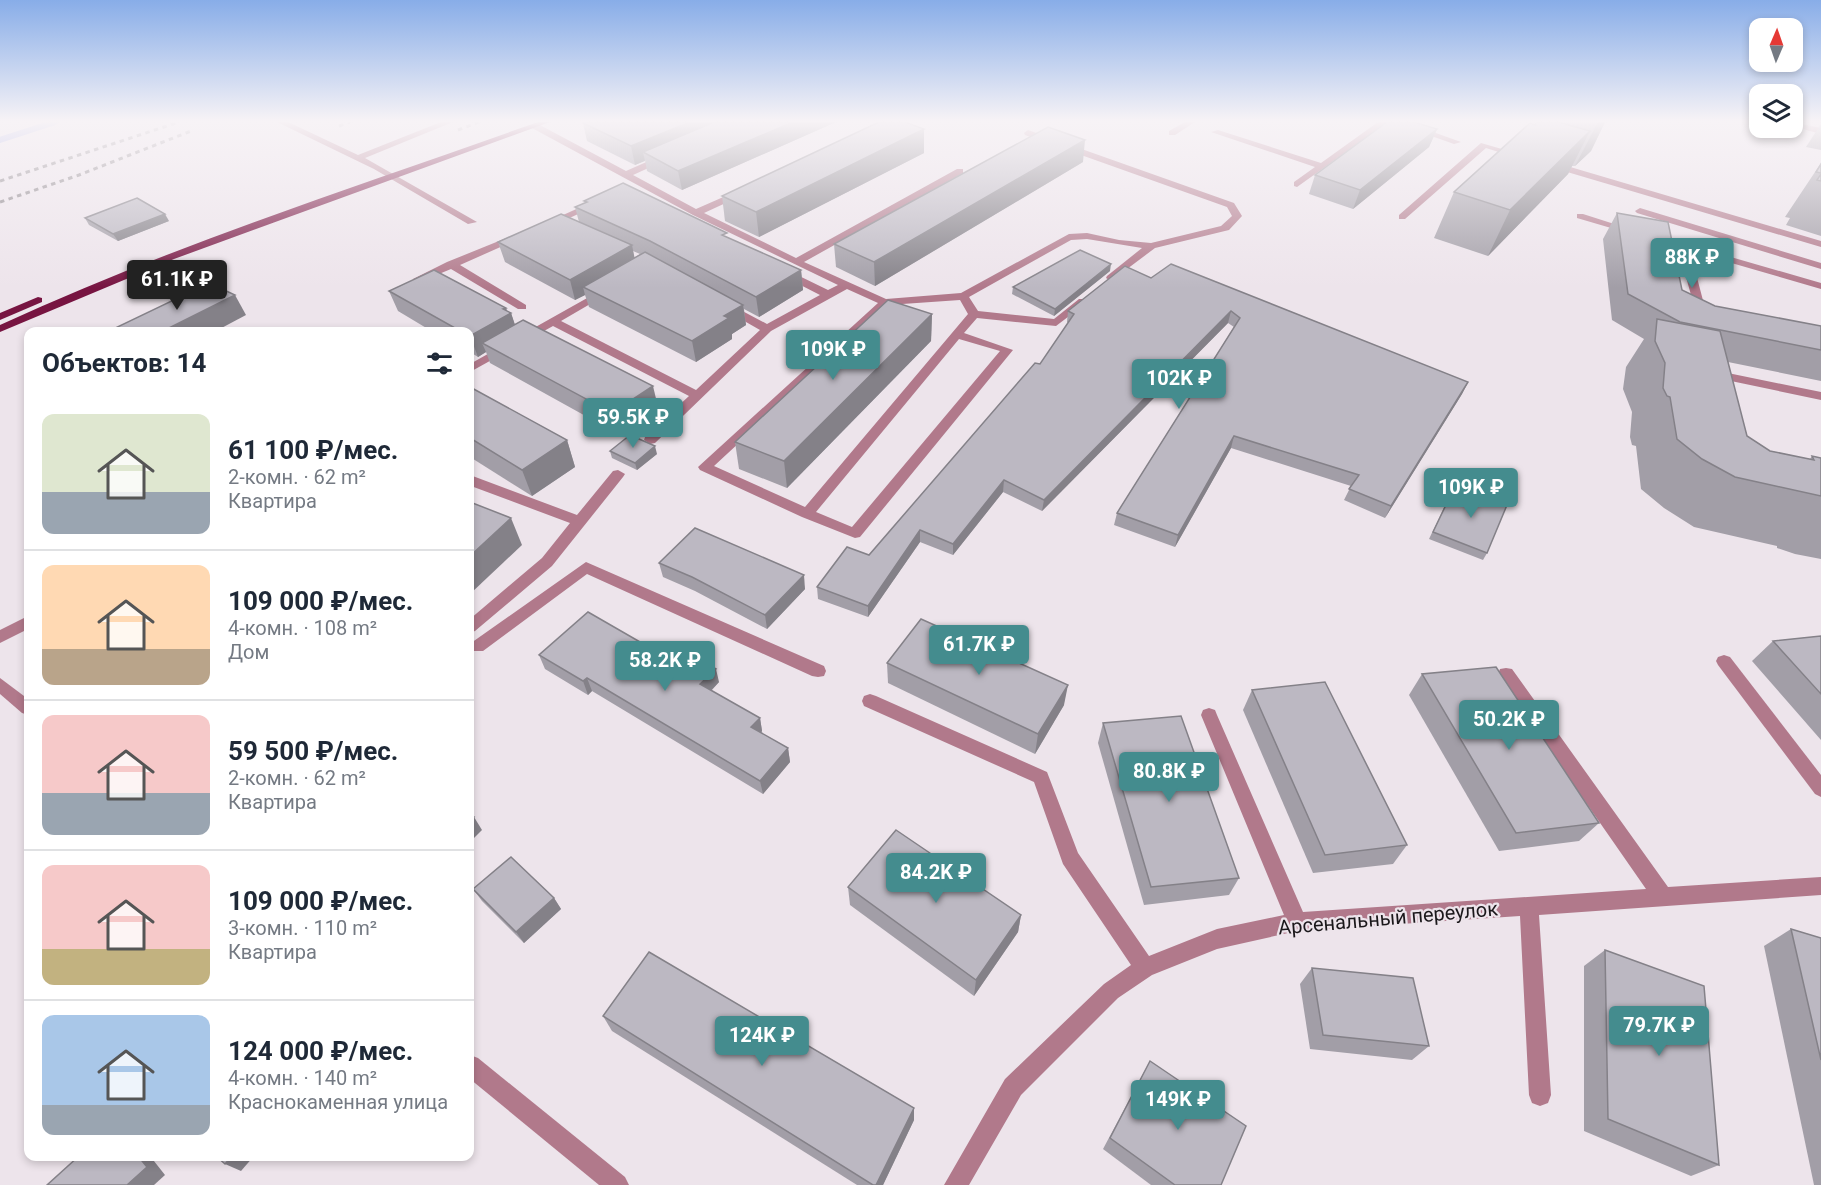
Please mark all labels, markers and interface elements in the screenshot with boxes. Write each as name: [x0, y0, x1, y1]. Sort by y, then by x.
north arrow: [1749, 18, 1803, 72]
map controls: [1749, 18, 1803, 138]
button: layers: [1749, 84, 1803, 138]
pin: 88K ₽: [1650, 238, 1734, 289]
text: 88K ₽: [1665, 245, 1719, 269]
pin: 61.1K ₽: [122, 260, 232, 311]
text: 61.1K ₽: [141, 267, 213, 291]
pin: 109K ₽: [784, 330, 882, 381]
text: 109K ₽: [800, 337, 866, 361]
icon: filters: [423, 347, 456, 380]
text: Объектов: 14: [42, 348, 206, 378]
pin: 102K ₽: [1130, 359, 1228, 410]
text: 102K ₽: [1146, 366, 1212, 390]
pin: 59.5K ₽: [578, 398, 688, 449]
text: 59.5K ₽: [597, 405, 669, 429]
text: 61 100 ₽/мес.: [228, 435, 398, 465]
icon: home: [90, 438, 162, 510]
text: 2-комн. · 62 m²: [228, 465, 366, 489]
pin: 109K ₽: [1422, 468, 1520, 519]
text: 109K ₽: [1438, 475, 1504, 499]
text: Квартира: [228, 489, 317, 513]
text: 109 000 ₽/мес.: [228, 586, 413, 616]
icon: home: [90, 589, 162, 661]
text: 4-комн. · 108 m²: [228, 616, 377, 640]
pin: 61.7K ₽: [924, 625, 1034, 676]
text: 61.7K ₽: [943, 632, 1015, 656]
text: Дом: [228, 640, 269, 664]
pin: 58.2K ₽: [610, 641, 720, 692]
text: 58.2K ₽: [629, 648, 701, 672]
pin: 50.2K ₽: [1454, 700, 1564, 751]
text: 50.2K ₽: [1473, 707, 1545, 731]
text: 59 500 ₽/мес.: [228, 736, 398, 766]
icon: home: [90, 739, 162, 811]
pin: 80.8K ₽: [1114, 752, 1224, 803]
text: 80.8K ₽: [1133, 759, 1205, 783]
text: 2-комн. · 62 m²: [228, 766, 366, 790]
text: Квартира: [228, 790, 317, 814]
pin: 84.2K ₽: [881, 853, 991, 904]
text: 84.2K ₽: [900, 860, 972, 884]
text: 109 000 ₽/мес.: [228, 886, 413, 916]
icon: home: [90, 889, 162, 961]
street label: Арсенальный переулок: [1277, 896, 1499, 940]
text: 3-комн. · 110 m²: [228, 916, 377, 940]
text: Квартира: [228, 940, 317, 964]
pin: 79.7K ₽: [1604, 1006, 1714, 1057]
text: 79.7K ₽: [1623, 1013, 1695, 1037]
pin: 124K ₽: [713, 1016, 811, 1067]
text: 124K ₽: [729, 1023, 795, 1047]
text: 124 000 ₽/мес.: [228, 1036, 413, 1066]
icon: home: [90, 1039, 162, 1111]
text: 4-комн. · 140 m²: [228, 1066, 377, 1090]
pin: 149K ₽: [1129, 1080, 1227, 1131]
text: 149K ₽: [1145, 1087, 1211, 1111]
text: Краснокаменная улица: [228, 1090, 448, 1114]

